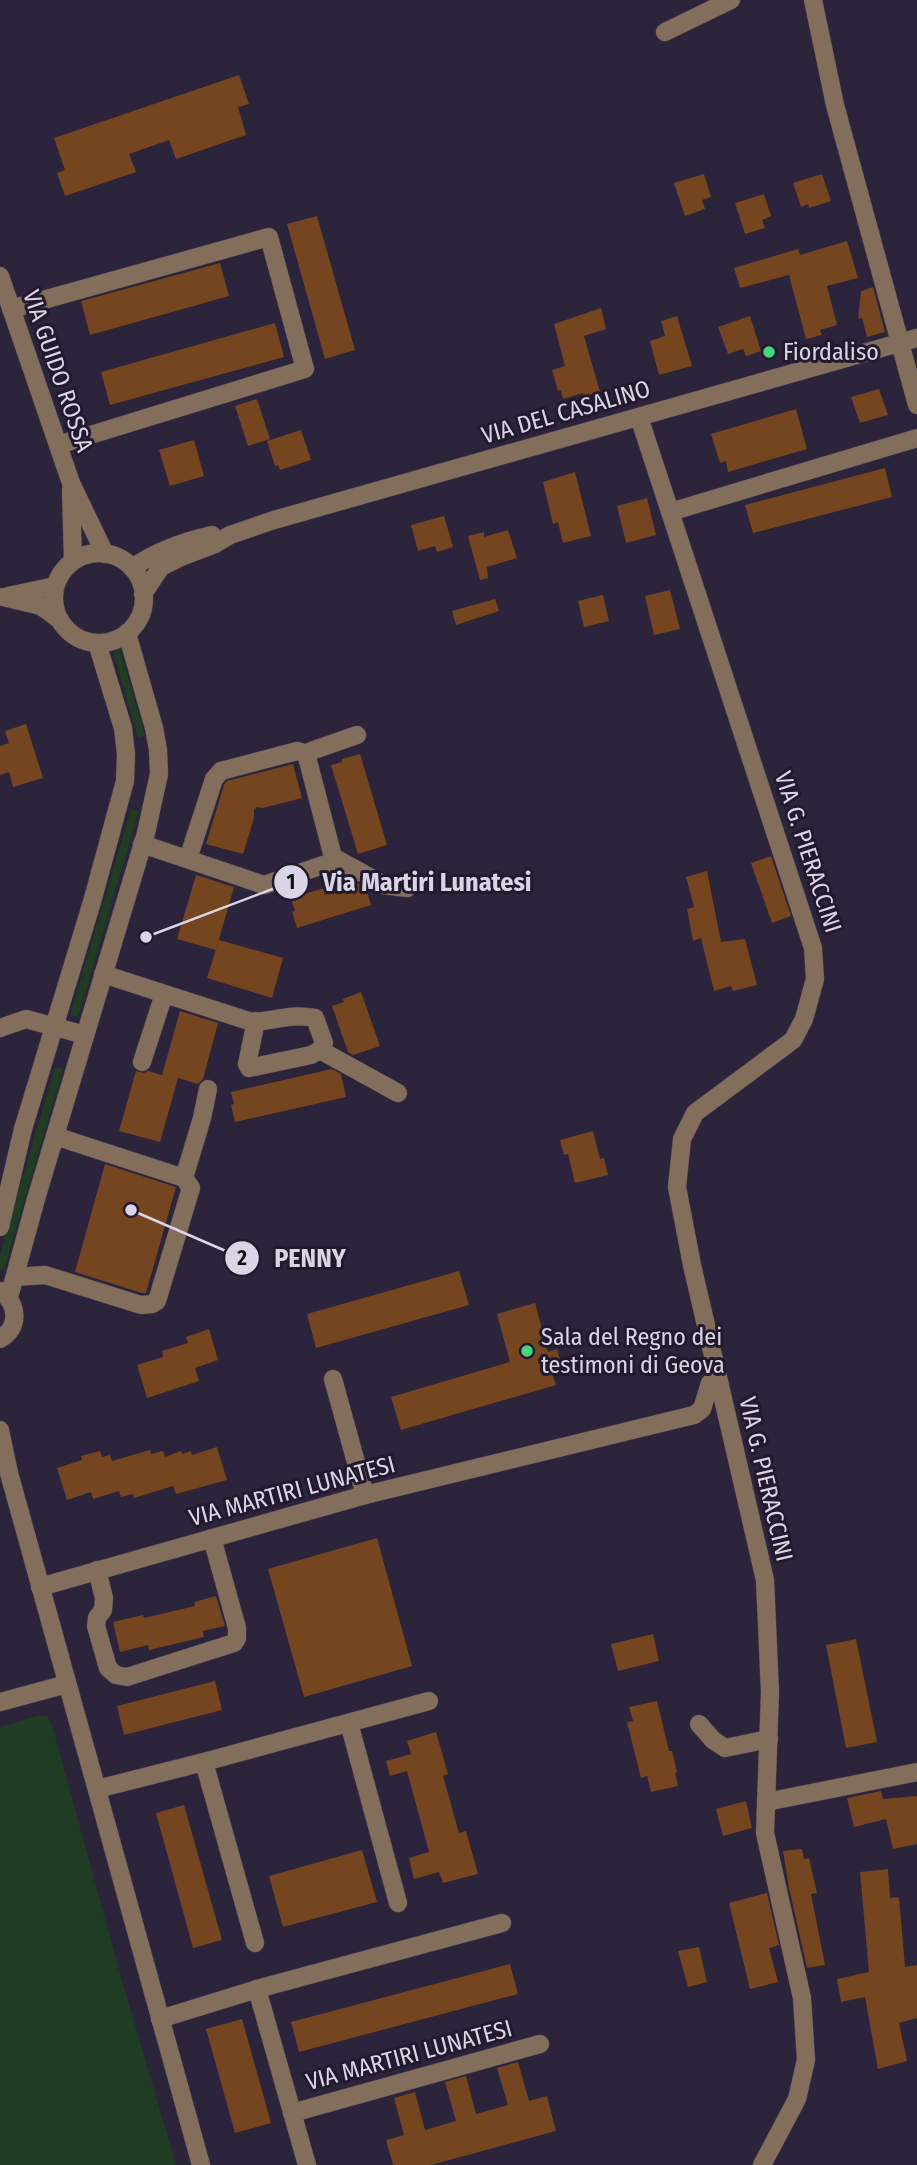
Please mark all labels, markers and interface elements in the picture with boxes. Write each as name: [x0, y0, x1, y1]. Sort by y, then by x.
street label: VIA GUIDO ROSSA: [17, 286, 99, 456]
place label: Fiordaliso: [783, 338, 879, 366]
marker: Fiordaliso: [761, 344, 777, 360]
street label: VIA DEL CASALINO: [478, 375, 654, 449]
street label: VIA G. PIERACCINI: [769, 768, 847, 936]
callout: Via Martiri Lunatesi: [274, 859, 546, 906]
text: Via Martiri Lunatesi: [321, 867, 532, 898]
text: 1: [287, 869, 295, 895]
callout: PENNY: [225, 1234, 360, 1281]
text: PENNY: [274, 1243, 347, 1274]
text: 2: [236, 1245, 247, 1271]
place label: Sala del Regno dei testimoni di Geova: [541, 1323, 725, 1379]
marker: Sala del Regno dei testimoni di Geova: [519, 1343, 535, 1359]
street label: VIA G. PIERACCINI: [733, 1394, 799, 1564]
street label: VIA MARTIRI LUNATESI: [186, 1450, 398, 1532]
street label: VIA MARTIRI LUNATESI: [303, 2014, 515, 2096]

